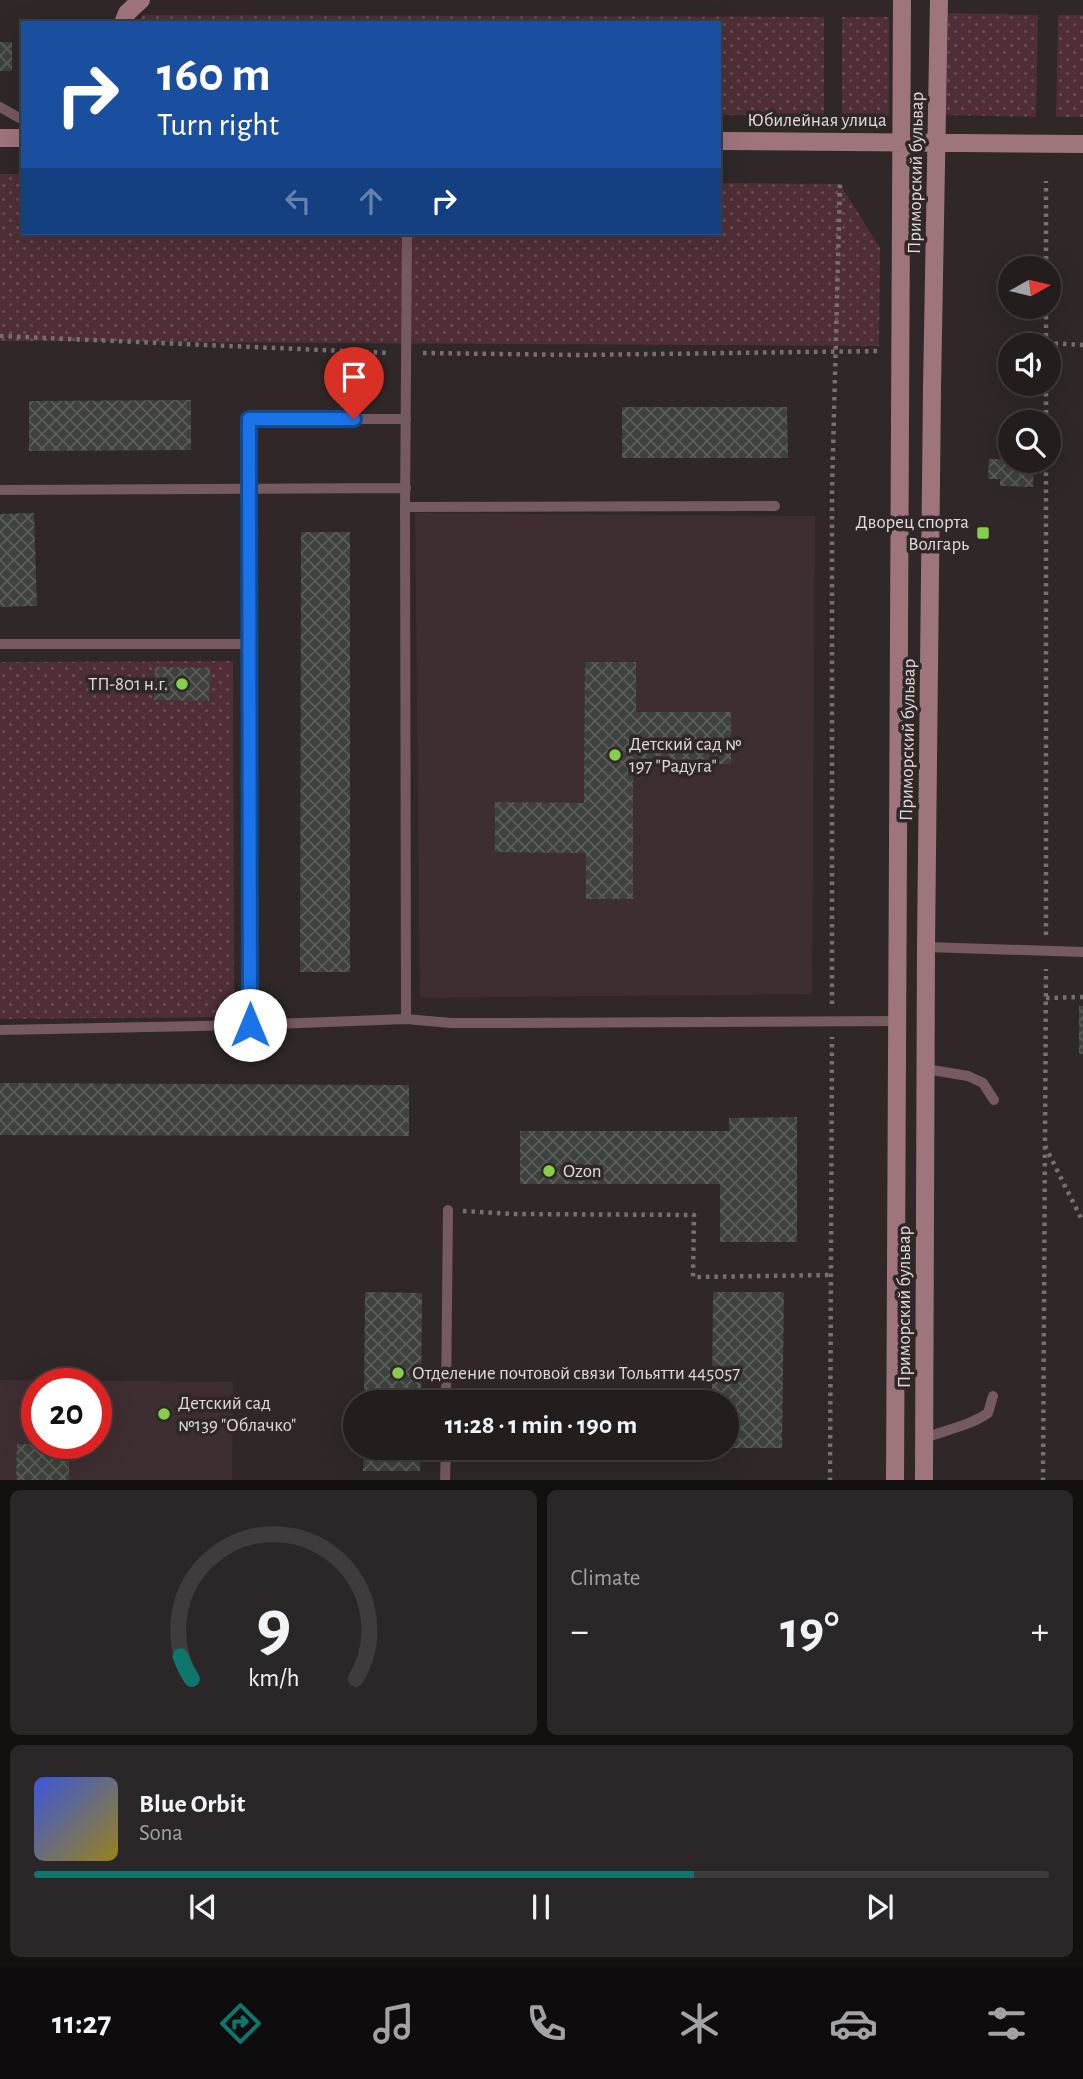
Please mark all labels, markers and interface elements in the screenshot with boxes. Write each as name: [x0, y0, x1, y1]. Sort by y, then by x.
icon: right: [42, 49, 133, 140]
text: 160 m: [157, 51, 271, 100]
street label: Приморский бульвар: [905, 92, 927, 254]
text: Turn right: [157, 109, 279, 141]
street label: Юбилейная улица: [747, 111, 887, 130]
icon: left: [279, 182, 317, 220]
icon: ahead: [352, 182, 390, 220]
icon: right: [425, 182, 463, 220]
north arrow: [998, 256, 1060, 318]
map controls: [998, 256, 1061, 473]
button: sound: [998, 333, 1061, 396]
pin: [324, 347, 384, 419]
icon: arrive: [335, 358, 373, 396]
button: search: [998, 410, 1061, 473]
place label: Дворец спорта Волгарь: [855, 513, 969, 554]
marker: Дворец спорта Волгарь: [975, 525, 991, 541]
street label: Приморский бульвар: [897, 659, 919, 821]
place label: ТП-801 н.г.: [88, 675, 168, 694]
marker: ТП-801 н.г.: [174, 676, 190, 692]
place label: Детский сад № 197 "Радуга": [629, 735, 742, 776]
marker: Детский сад № 197 "Радуга": [607, 747, 623, 763]
position arrow: [213, 988, 287, 1062]
place label: Ozon: [563, 1162, 602, 1181]
marker: Ozon: [541, 1163, 557, 1179]
street label: Приморский бульвар: [895, 1226, 914, 1388]
place label: Отделение почтовой связи Тольятти 445057: [412, 1364, 740, 1383]
marker: Отделение почтовой связи Тольятти 445057: [390, 1365, 406, 1381]
speed limit sign: 20: [21, 1368, 112, 1459]
place label: Детский сад №139 "Облачко": [178, 1394, 296, 1435]
marker: Детский сад №139 "Облачко": [156, 1406, 172, 1422]
text: 11:28 · 1 min · 190 m: [445, 1412, 637, 1438]
text: Climate: [571, 1567, 640, 1590]
text: 9: [256, 1591, 291, 1664]
text: 19°: [780, 1605, 839, 1657]
text: −: [571, 1613, 589, 1651]
text: +: [1031, 1613, 1049, 1651]
text: km/h: [247, 1665, 299, 1690]
text: Blue Orbit: [139, 1791, 245, 1817]
text: Sona: [139, 1822, 183, 1845]
icon: previous: [184, 1888, 222, 1926]
icon: pause: [522, 1888, 560, 1926]
icon: next: [861, 1888, 899, 1926]
icon: directions: [216, 1999, 265, 2048]
icon: music: [369, 1999, 418, 2048]
icon: phone: [522, 1999, 571, 2048]
icon: climate: [675, 1999, 724, 2048]
icon: car: [829, 1999, 878, 2048]
icon: filters: [982, 1999, 1031, 2048]
text: 11:27: [52, 2007, 111, 2039]

